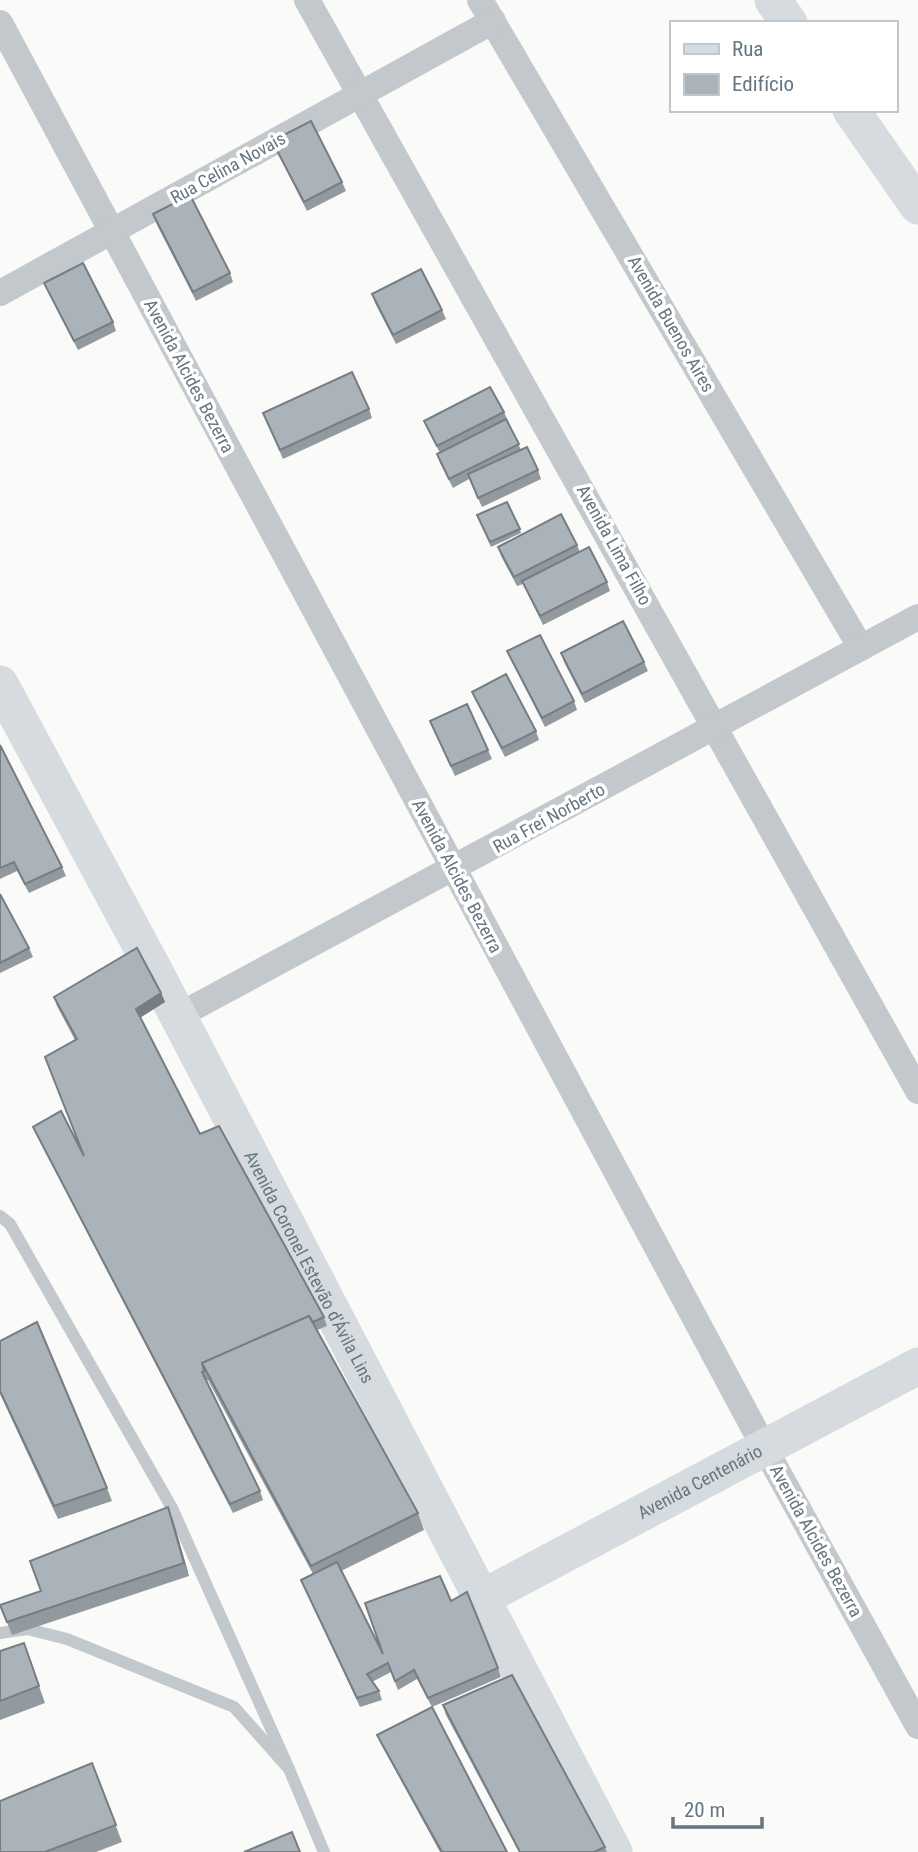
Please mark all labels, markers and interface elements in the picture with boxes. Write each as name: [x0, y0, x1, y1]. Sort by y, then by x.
legend: [670, 21, 897, 112]
text: Rua: [732, 37, 763, 61]
text: Edifício: [732, 72, 794, 96]
street label: Rua Celina Novais: [167, 127, 289, 208]
street label: Avenida Buenos Aires: [624, 252, 719, 396]
street label: Avenida Alcides Bezerra: [140, 295, 239, 456]
street label: Avenida Lima Filho: [573, 481, 656, 609]
street label: Rua Frei Norberto: [489, 778, 608, 857]
street label: Avenida Alcides Bezerra: [408, 795, 507, 956]
street label: Avenida Coronel Estevão d'Ávila Lins: [240, 1147, 379, 1387]
street label: Avenida Centenário: [634, 1440, 766, 1523]
street label: Avenida Alcides Bezerra: [766, 1461, 867, 1621]
scale bar: [673, 1786, 762, 1830]
text: 20 m: [684, 1798, 725, 1822]

